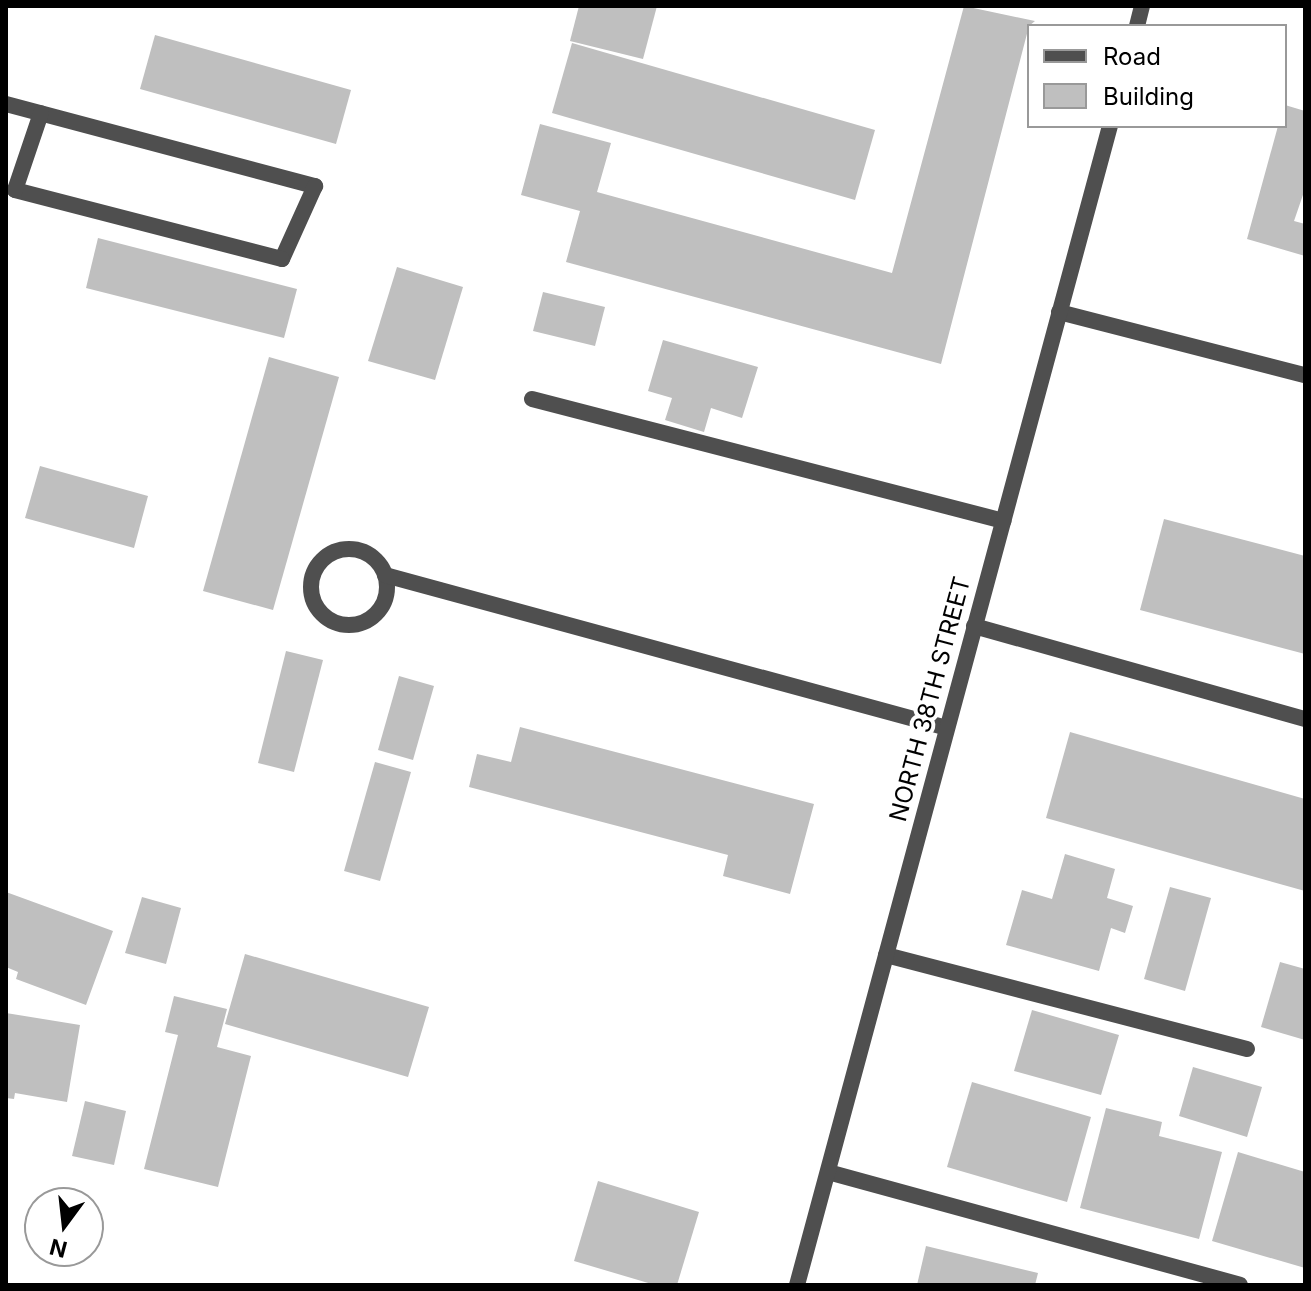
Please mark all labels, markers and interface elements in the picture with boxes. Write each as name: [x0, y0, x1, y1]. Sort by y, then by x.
legend: [1027, 24, 1287, 128]
text: Road: [1103, 42, 1161, 71]
text: Building: [1103, 82, 1194, 111]
street label: NORTH 38TH STREET: [883, 573, 977, 825]
north arrow: [24, 1187, 104, 1267]
text: N: [47, 1234, 70, 1263]

